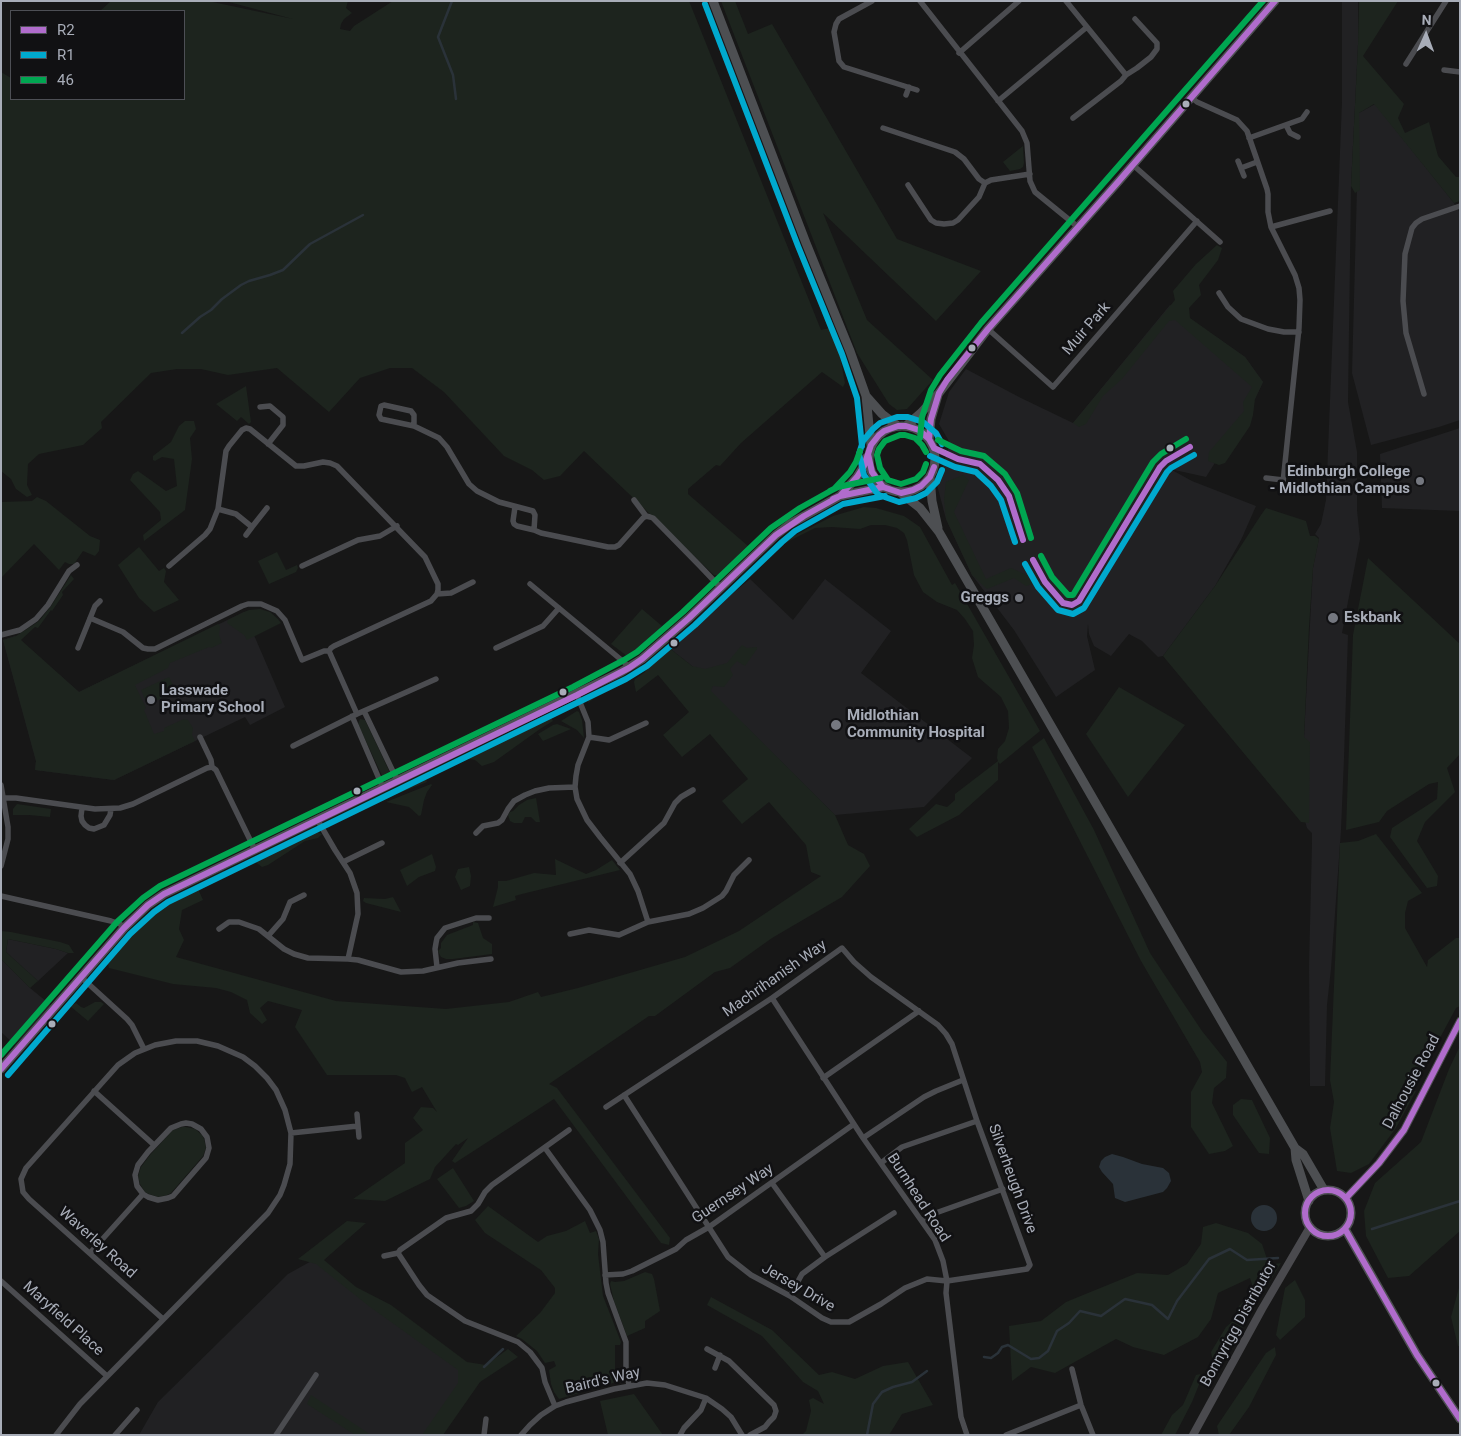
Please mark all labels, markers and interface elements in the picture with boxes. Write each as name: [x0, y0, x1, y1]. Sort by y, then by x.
legend: [10, 10, 185, 100]
north arrow: [1401, 10, 1451, 60]
text: N: [1421, 12, 1432, 28]
text: R2: [57, 21, 75, 39]
text: R1: [57, 46, 75, 64]
text: 46: [57, 71, 74, 89]
unlabelled marker: [1181, 99, 1191, 109]
street label: Muir Park: [1059, 299, 1115, 359]
unlabelled marker: [967, 343, 977, 353]
unlabelled marker: [1165, 443, 1175, 453]
place label: Edinburgh College - Midlothian Campus: [1269, 463, 1410, 498]
marker: Edinburgh College - Midlothian Campus: [1414, 475, 1426, 487]
place label: Greggs: [960, 589, 1009, 607]
marker: Greggs: [1013, 592, 1025, 604]
place label: Eskbank: [1344, 609, 1401, 627]
marker: Eskbank: [1326, 611, 1340, 625]
unlabelled marker: [669, 638, 679, 648]
place label: Lasswade Primary School: [161, 682, 264, 717]
unlabelled marker: [558, 687, 568, 697]
marker: Lasswade Primary School: [145, 694, 157, 706]
place label: Midlothian Community Hospital: [847, 707, 985, 742]
marker: Midlothian Community Hospital: [829, 718, 843, 732]
unlabelled marker: [352, 786, 362, 796]
street label: Machrihanish Way: [720, 937, 830, 1021]
unlabelled marker: [47, 1019, 57, 1029]
street label: Dalhousie Road: [1380, 1032, 1444, 1132]
street label: Silverheugh Drive: [984, 1122, 1040, 1236]
street label: Burnhead Road: [883, 1150, 953, 1246]
street label: Guernsey Way: [689, 1160, 777, 1228]
street label: Waverley Road: [55, 1204, 139, 1282]
street label: Bonnyrigg Distributor: [1197, 1258, 1281, 1390]
street label: Jersey Drive: [758, 1260, 838, 1316]
street label: Maryfield Place: [19, 1278, 107, 1360]
street label: Baird's Way: [564, 1364, 642, 1398]
unlabelled marker: [1431, 1378, 1441, 1388]

